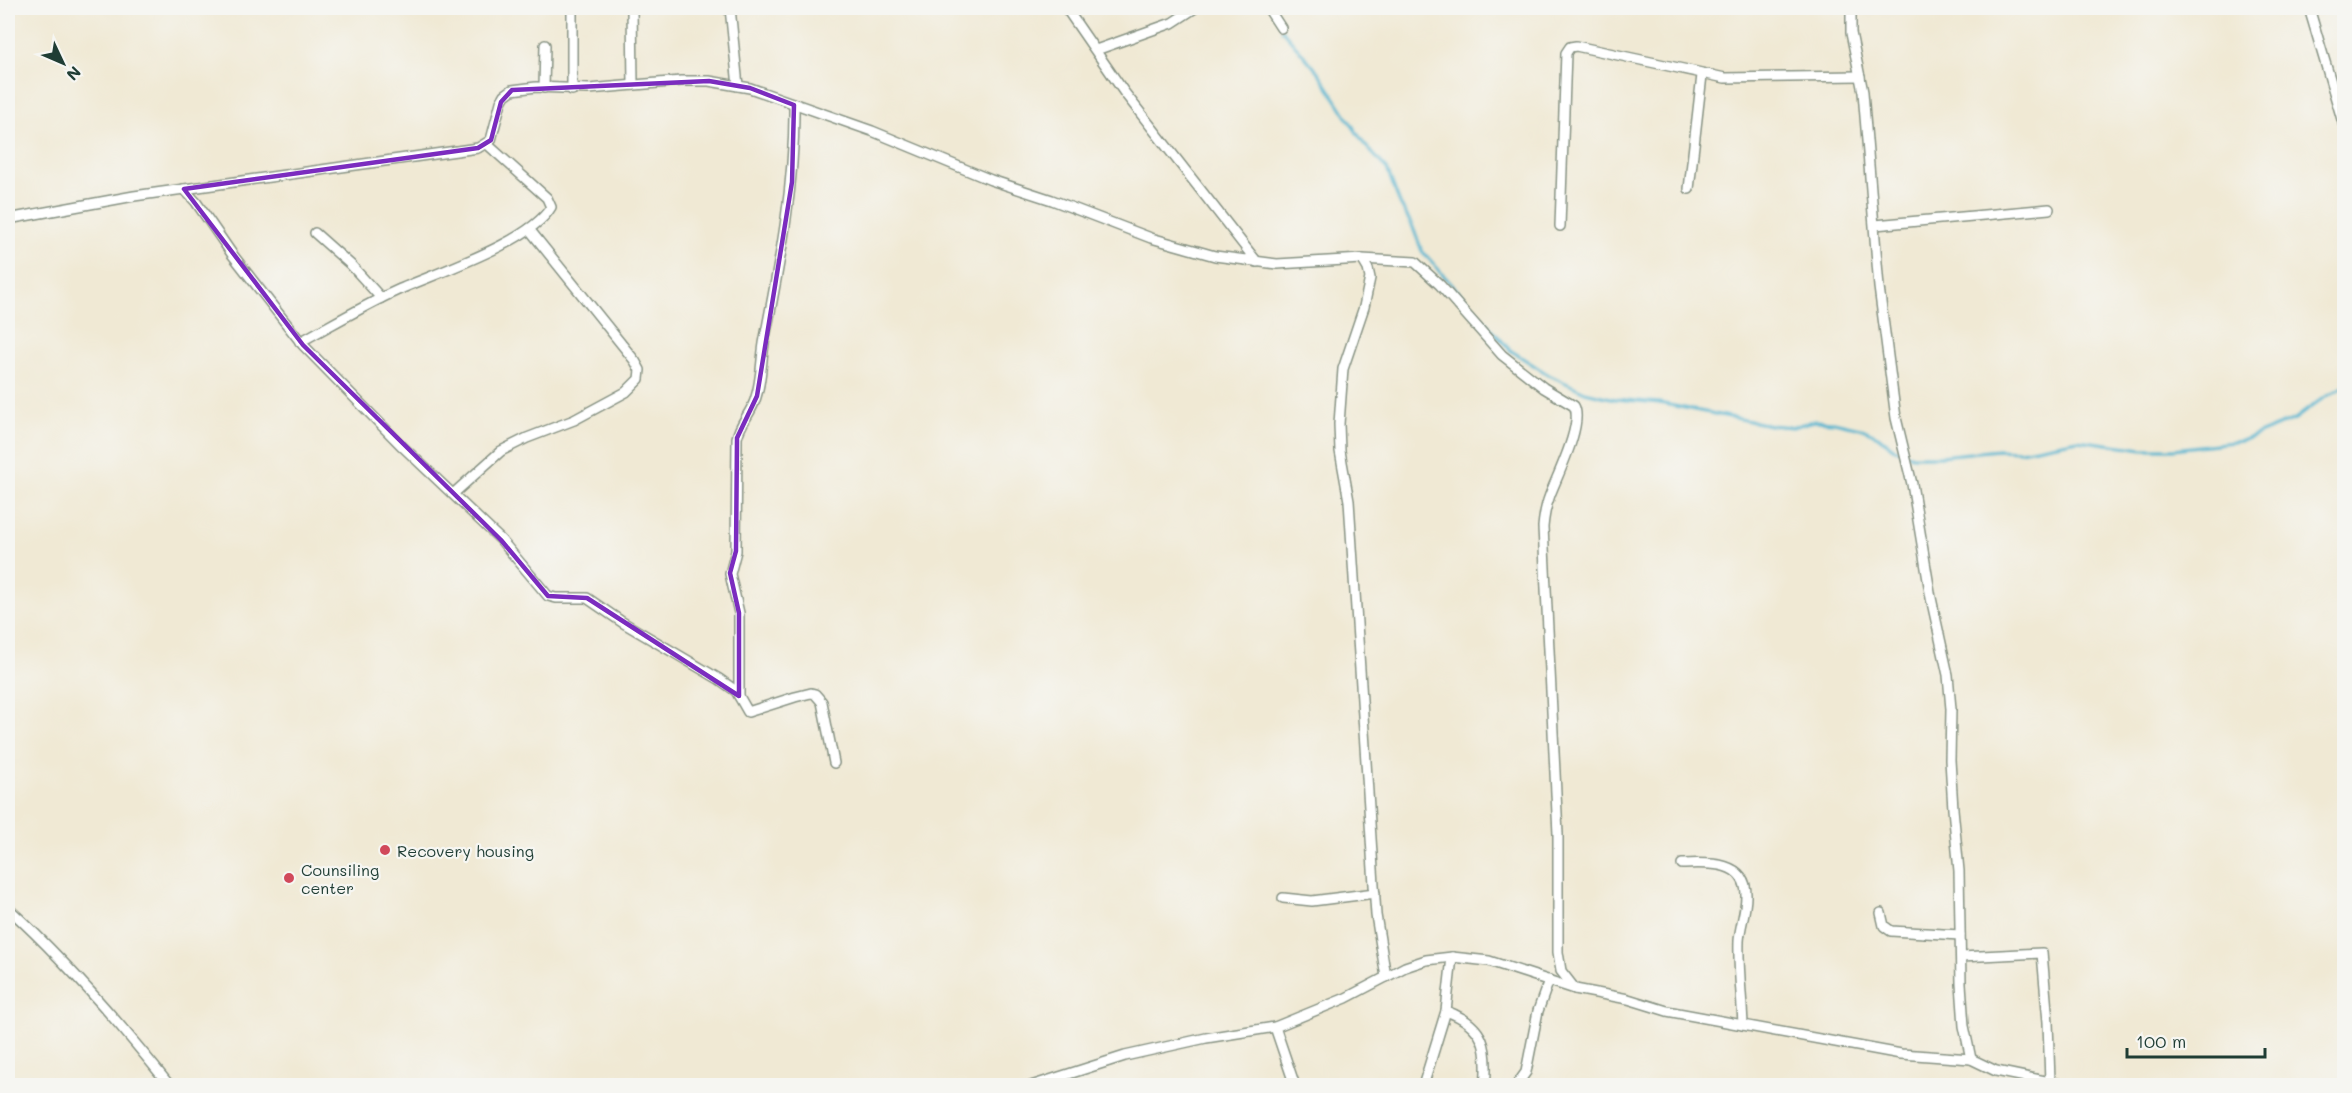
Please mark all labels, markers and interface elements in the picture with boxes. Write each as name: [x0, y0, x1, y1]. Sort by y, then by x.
north arrow: [33, 33, 93, 93]
text: N: [62, 62, 86, 85]
place label: Recovery housing: [397, 840, 534, 861]
marker: Recovery housing: [378, 843, 392, 857]
place label: Counsiling center: [301, 859, 379, 898]
marker: Counsiling center: [282, 871, 296, 885]
scale bar: [2127, 1021, 2265, 1059]
text: 100 m: [2136, 1029, 2186, 1053]

